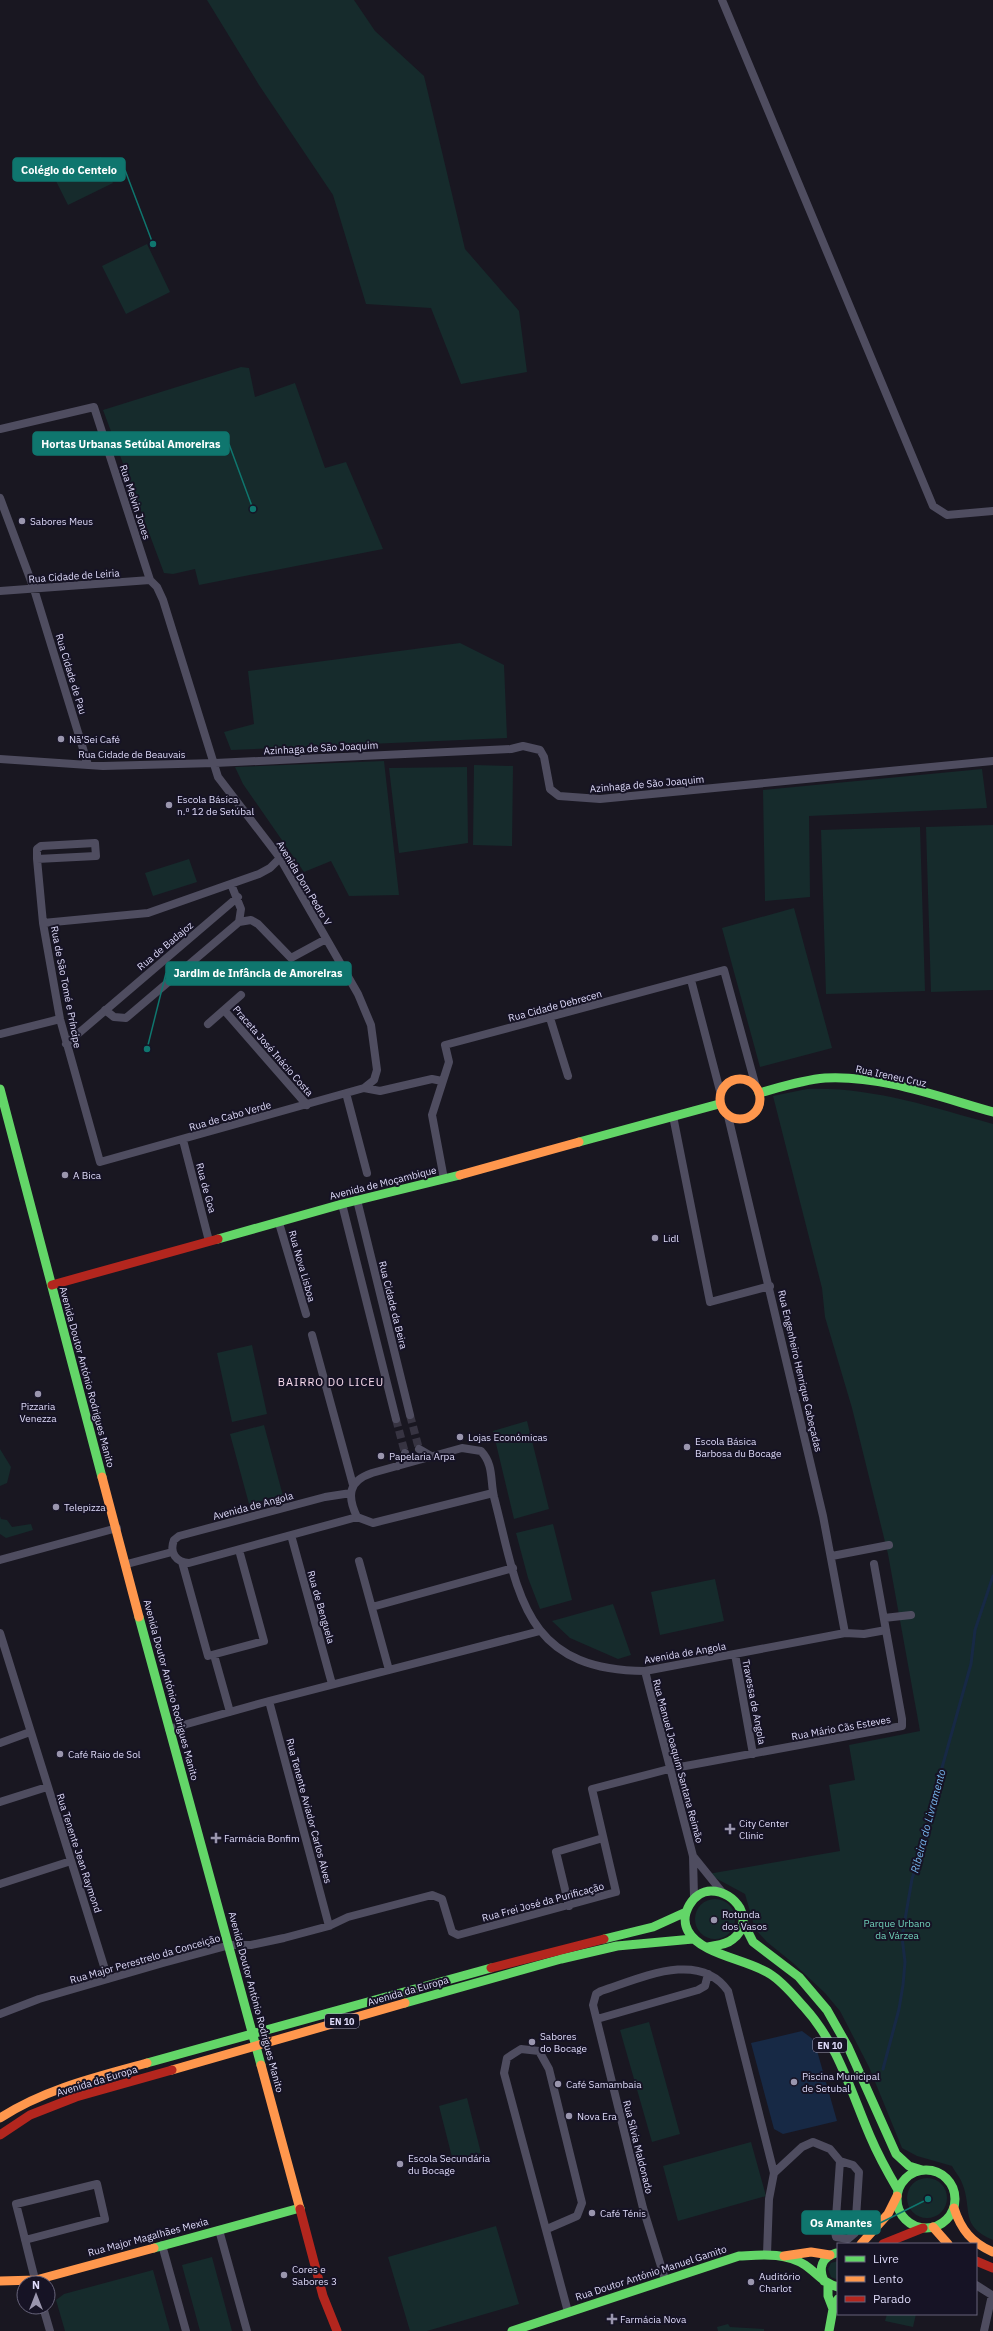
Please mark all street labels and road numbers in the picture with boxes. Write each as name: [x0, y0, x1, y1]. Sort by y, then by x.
street label: Rua Melvin Jones: [117, 463, 153, 541]
street label: Rua Cidade de Leiria: [28, 566, 121, 586]
street label: Rua Cidade de Pau: [53, 632, 89, 716]
street label: Azinhaga de São Joaquim: [263, 739, 379, 757]
street label: Rua Cidade de Beauvais: [78, 748, 186, 761]
street label: Azinhaga de São Joaquim: [589, 773, 705, 795]
street label: Avenida Dom Pedro V: [274, 838, 334, 928]
street label: Rua de Badajoz: [134, 919, 196, 973]
street label: Rua de São Tomé e Príncipe: [48, 925, 84, 1050]
street label: Rua Cidade Debrecen: [507, 987, 603, 1025]
street label: Praceta José Inácio Costa: [230, 1003, 316, 1100]
street label: Rua Ireneu Cruz: [854, 1062, 928, 1090]
street label: Rua de Cabo Verde: [187, 1098, 273, 1134]
street label: Rua de Goa: [193, 1162, 219, 1215]
street label: Avenida de Moçambique: [328, 1163, 438, 1203]
street label: Rua Nova Lisboa: [286, 1229, 319, 1304]
street label: Rua Cidade da Beira: [376, 1260, 410, 1351]
street label: Avenida Doutor António Rodrigues Manito: [57, 1285, 118, 1469]
street label: Rua Engenheiro Henrique Cabeçadas: [775, 1289, 825, 1453]
street label: Avenida de Angola: [211, 1489, 295, 1523]
street label: Rua de Benguela: [304, 1569, 338, 1646]
street label: Avenida Doutor António Rodrigues Manito: [141, 1598, 202, 1782]
street label: Avenida de Angola: [643, 1639, 728, 1667]
street label: Travessa de Angola: [739, 1658, 769, 1746]
street label: Rua Manuel Joaquim Santana Reimão: [650, 1678, 706, 1845]
street label: Rua Mário Cãs Esteves: [790, 1713, 892, 1743]
street label: Rua Tenente Aviador Carlos Alves: [283, 1737, 335, 1885]
street label: Rua Tenente Jean Raymond: [54, 1792, 104, 1914]
street label: Rua Frei José da Purificação: [480, 1879, 606, 1925]
street label: Avenida Doutor António Rodrigues Manito: [226, 1910, 287, 2094]
street label: Rua Major Perestrelo da Conceição: [68, 1931, 222, 1987]
street label: Avenida da Europa: [366, 1973, 451, 2009]
road number: EN 10: [325, 2014, 359, 2028]
road number: EN 10: [813, 2038, 847, 2052]
street label: Avenida da Europa: [55, 2062, 139, 2099]
street label: Rua Sílvia Maldonado: [620, 2099, 656, 2195]
street label: Rua Major Magalhães Mexia: [86, 2214, 210, 2259]
street label: Rua Doutor António Manuel Gamito: [574, 2242, 729, 2304]

